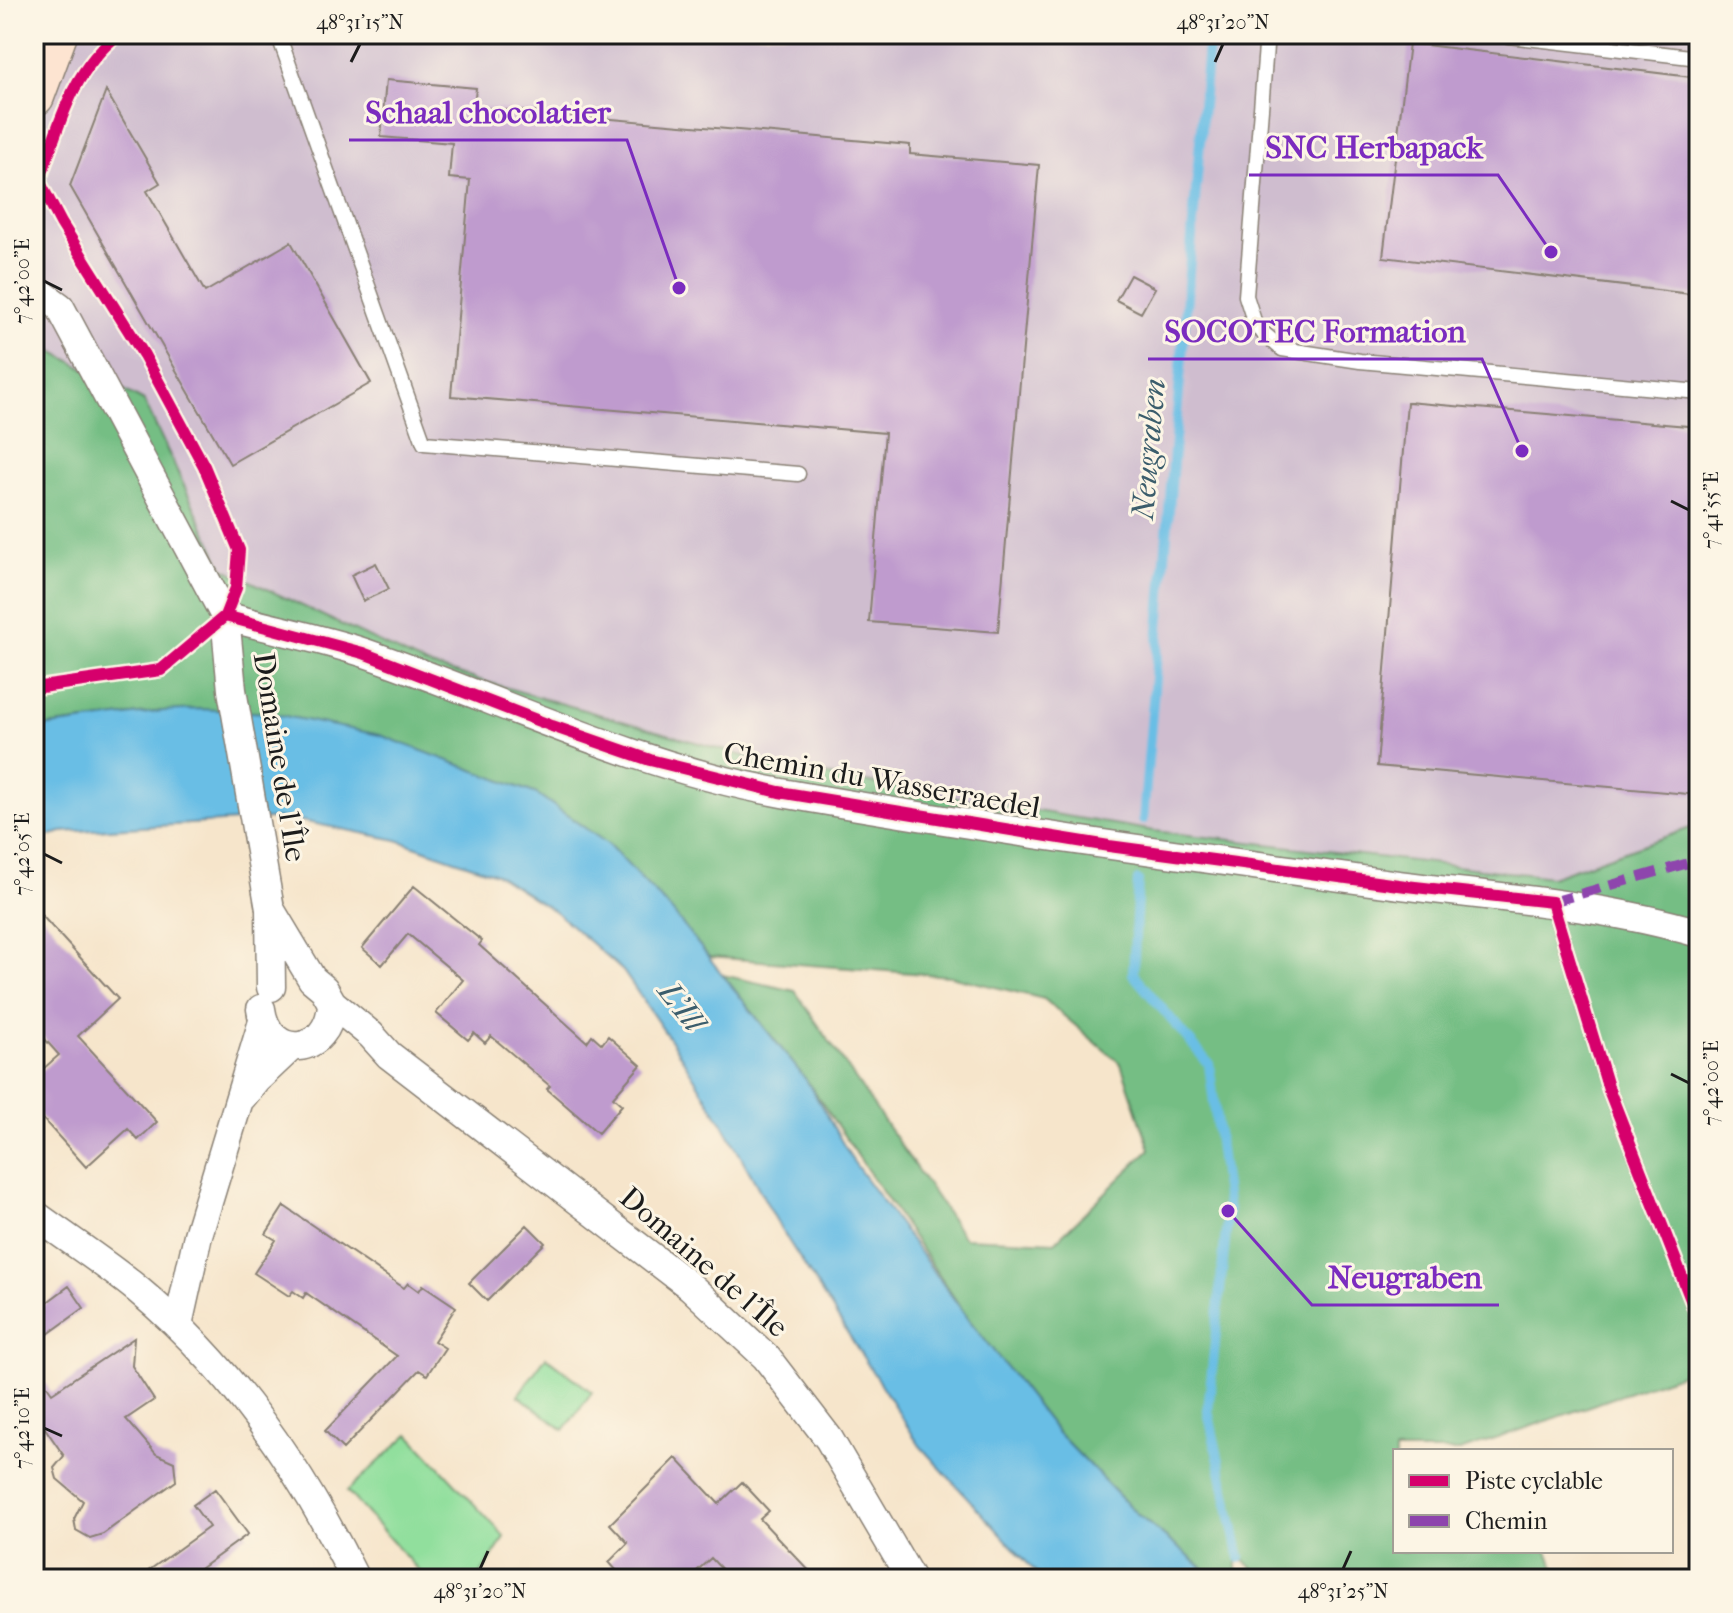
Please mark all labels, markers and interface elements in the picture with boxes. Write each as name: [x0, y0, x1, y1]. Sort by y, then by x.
text: 48°31'15"N: [316, 11, 404, 34]
text: 48°31'20"N: [1176, 11, 1270, 34]
callout: Schaal chocolatier: [349, 84, 627, 140]
text: Schaal chocolatier: [365, 94, 612, 131]
callout: SNC Herbapack: [1249, 119, 1498, 175]
text: SNC Herbapack: [1265, 129, 1484, 166]
text: 7°42'00"E: [11, 238, 34, 324]
callout: SOCOTEC Formation: [1148, 303, 1482, 359]
text: SOCOTEC Formation: [1164, 313, 1466, 350]
water label: Neugraben: [1124, 377, 1173, 522]
text: 7°41'55"E: [1700, 471, 1723, 549]
street label: Domaine de l'Île: [246, 650, 313, 864]
street label: Chemin du Wasserraedel: [721, 735, 1043, 826]
text: 7°42'05"E: [11, 813, 34, 895]
water label: L'Ill: [649, 972, 715, 1041]
text: 7°42'00"E: [1700, 1040, 1723, 1126]
street label: Domaine de l'Île: [613, 1180, 795, 1345]
callout: Neugraben: [1312, 1249, 1499, 1305]
text: Neugraben: [1328, 1259, 1483, 1296]
text: 7°42'10"E: [11, 1387, 34, 1469]
legend: [1393, 1449, 1673, 1553]
text: Piste cyclable: [1465, 1467, 1603, 1495]
text: Chemin: [1465, 1507, 1547, 1535]
text: 48°31'20"N: [433, 1580, 527, 1603]
text: 48°31'25"N: [1298, 1580, 1388, 1603]

